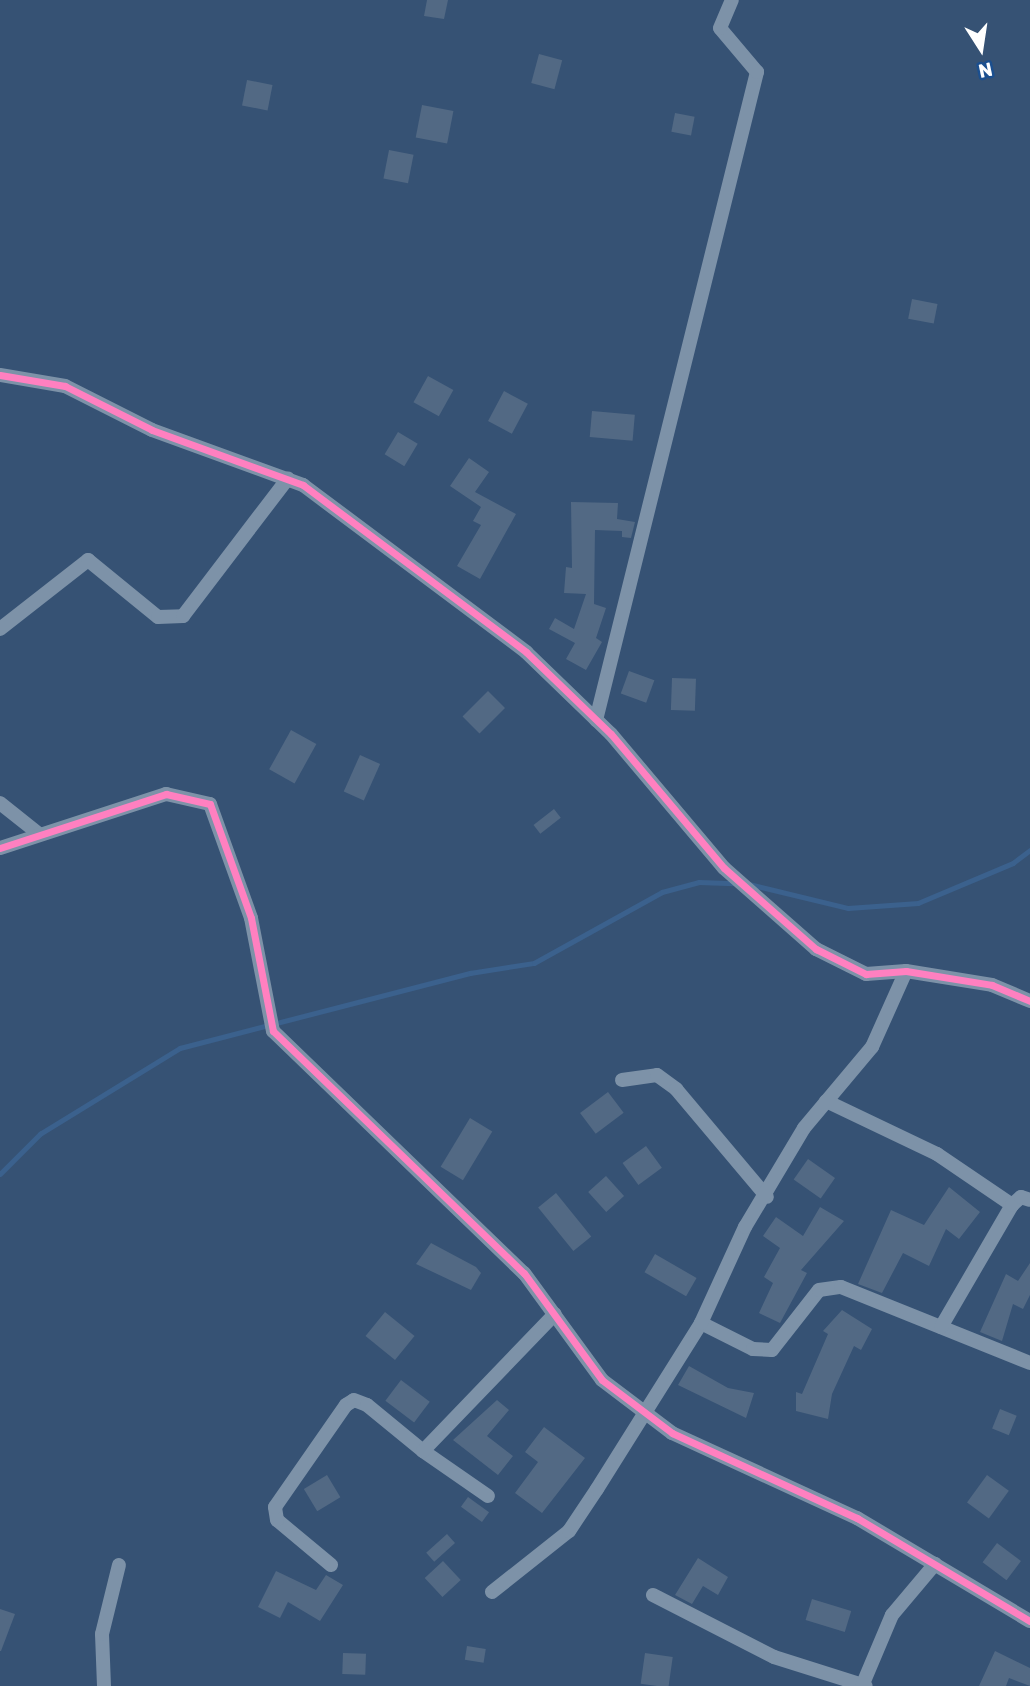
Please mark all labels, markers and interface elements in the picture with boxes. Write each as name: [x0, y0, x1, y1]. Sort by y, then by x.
north arrow: [946, 14, 1016, 84]
text: N: [976, 57, 995, 83]

